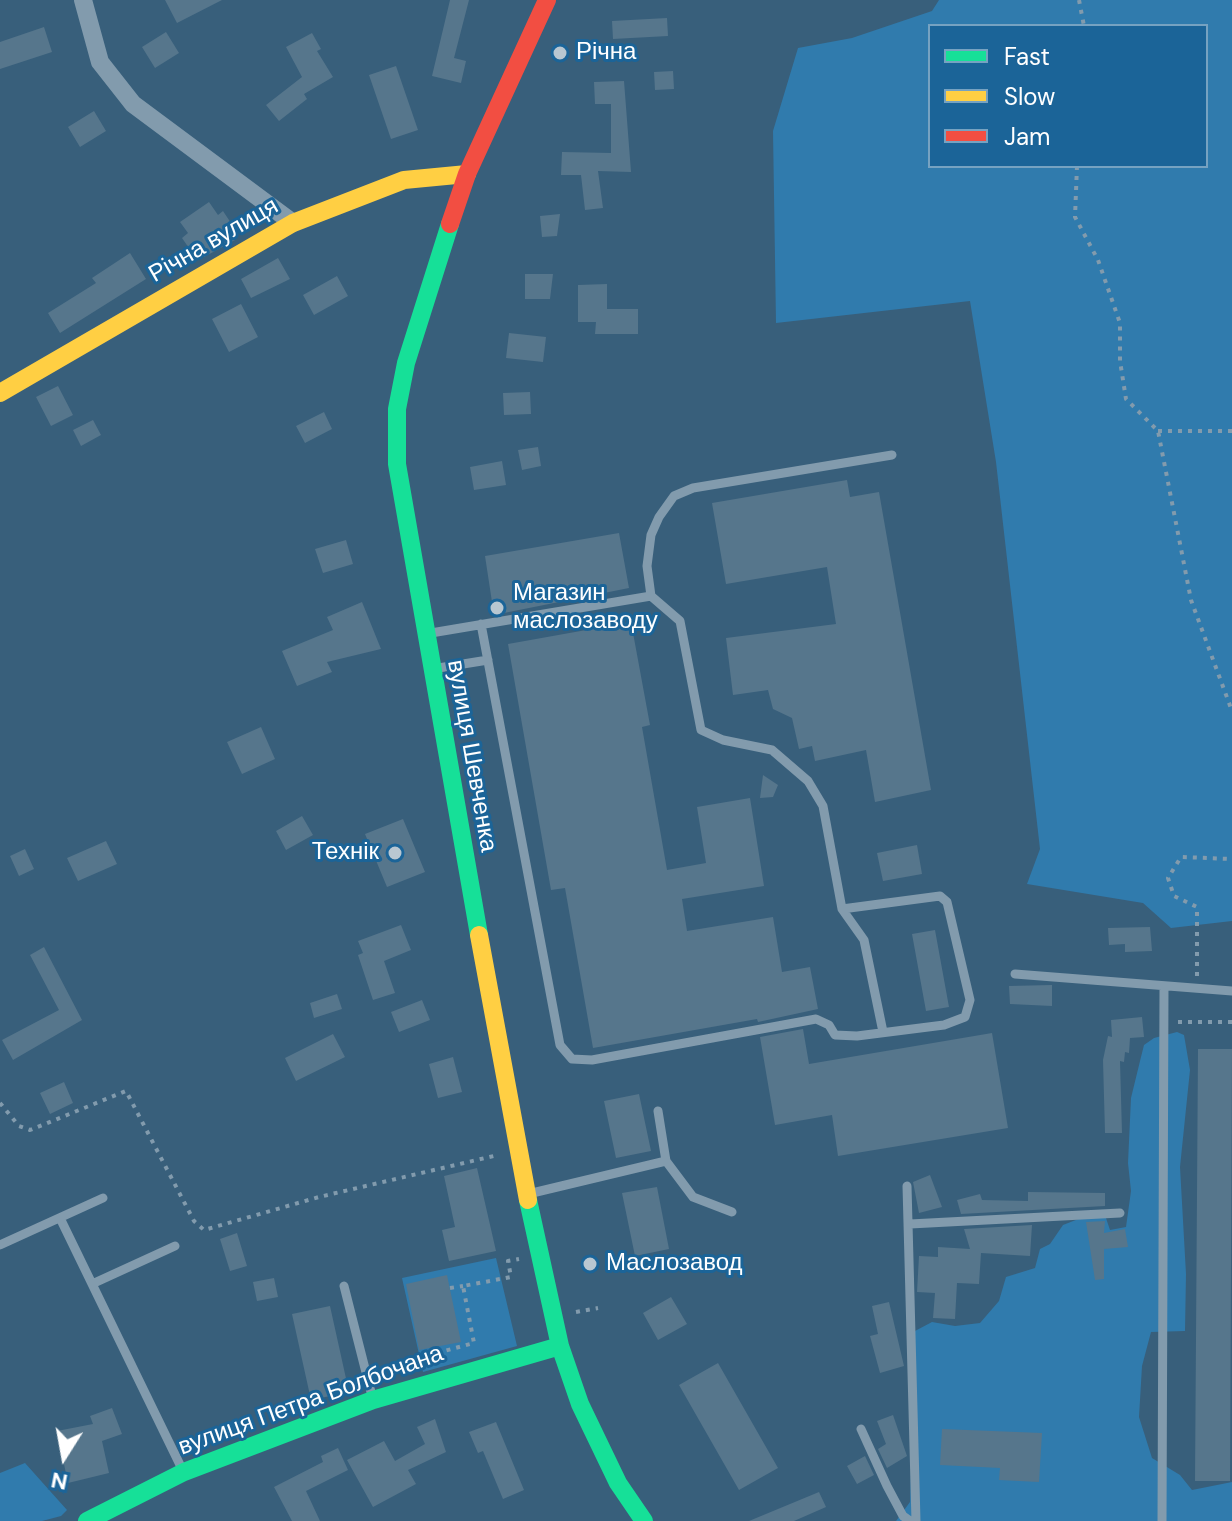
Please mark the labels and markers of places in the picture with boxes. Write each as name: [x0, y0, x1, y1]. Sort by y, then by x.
place label: Річна: [576, 39, 636, 67]
marker: Річна: [551, 44, 569, 62]
place label: Магазин маслозаводу: [513, 580, 658, 636]
marker: Магазин маслозаводу: [488, 599, 506, 617]
place label: Технік: [312, 839, 379, 867]
marker: Технік: [386, 844, 404, 862]
place label: Маслозавод: [606, 1250, 743, 1278]
marker: Маслозавод: [581, 1255, 599, 1273]

